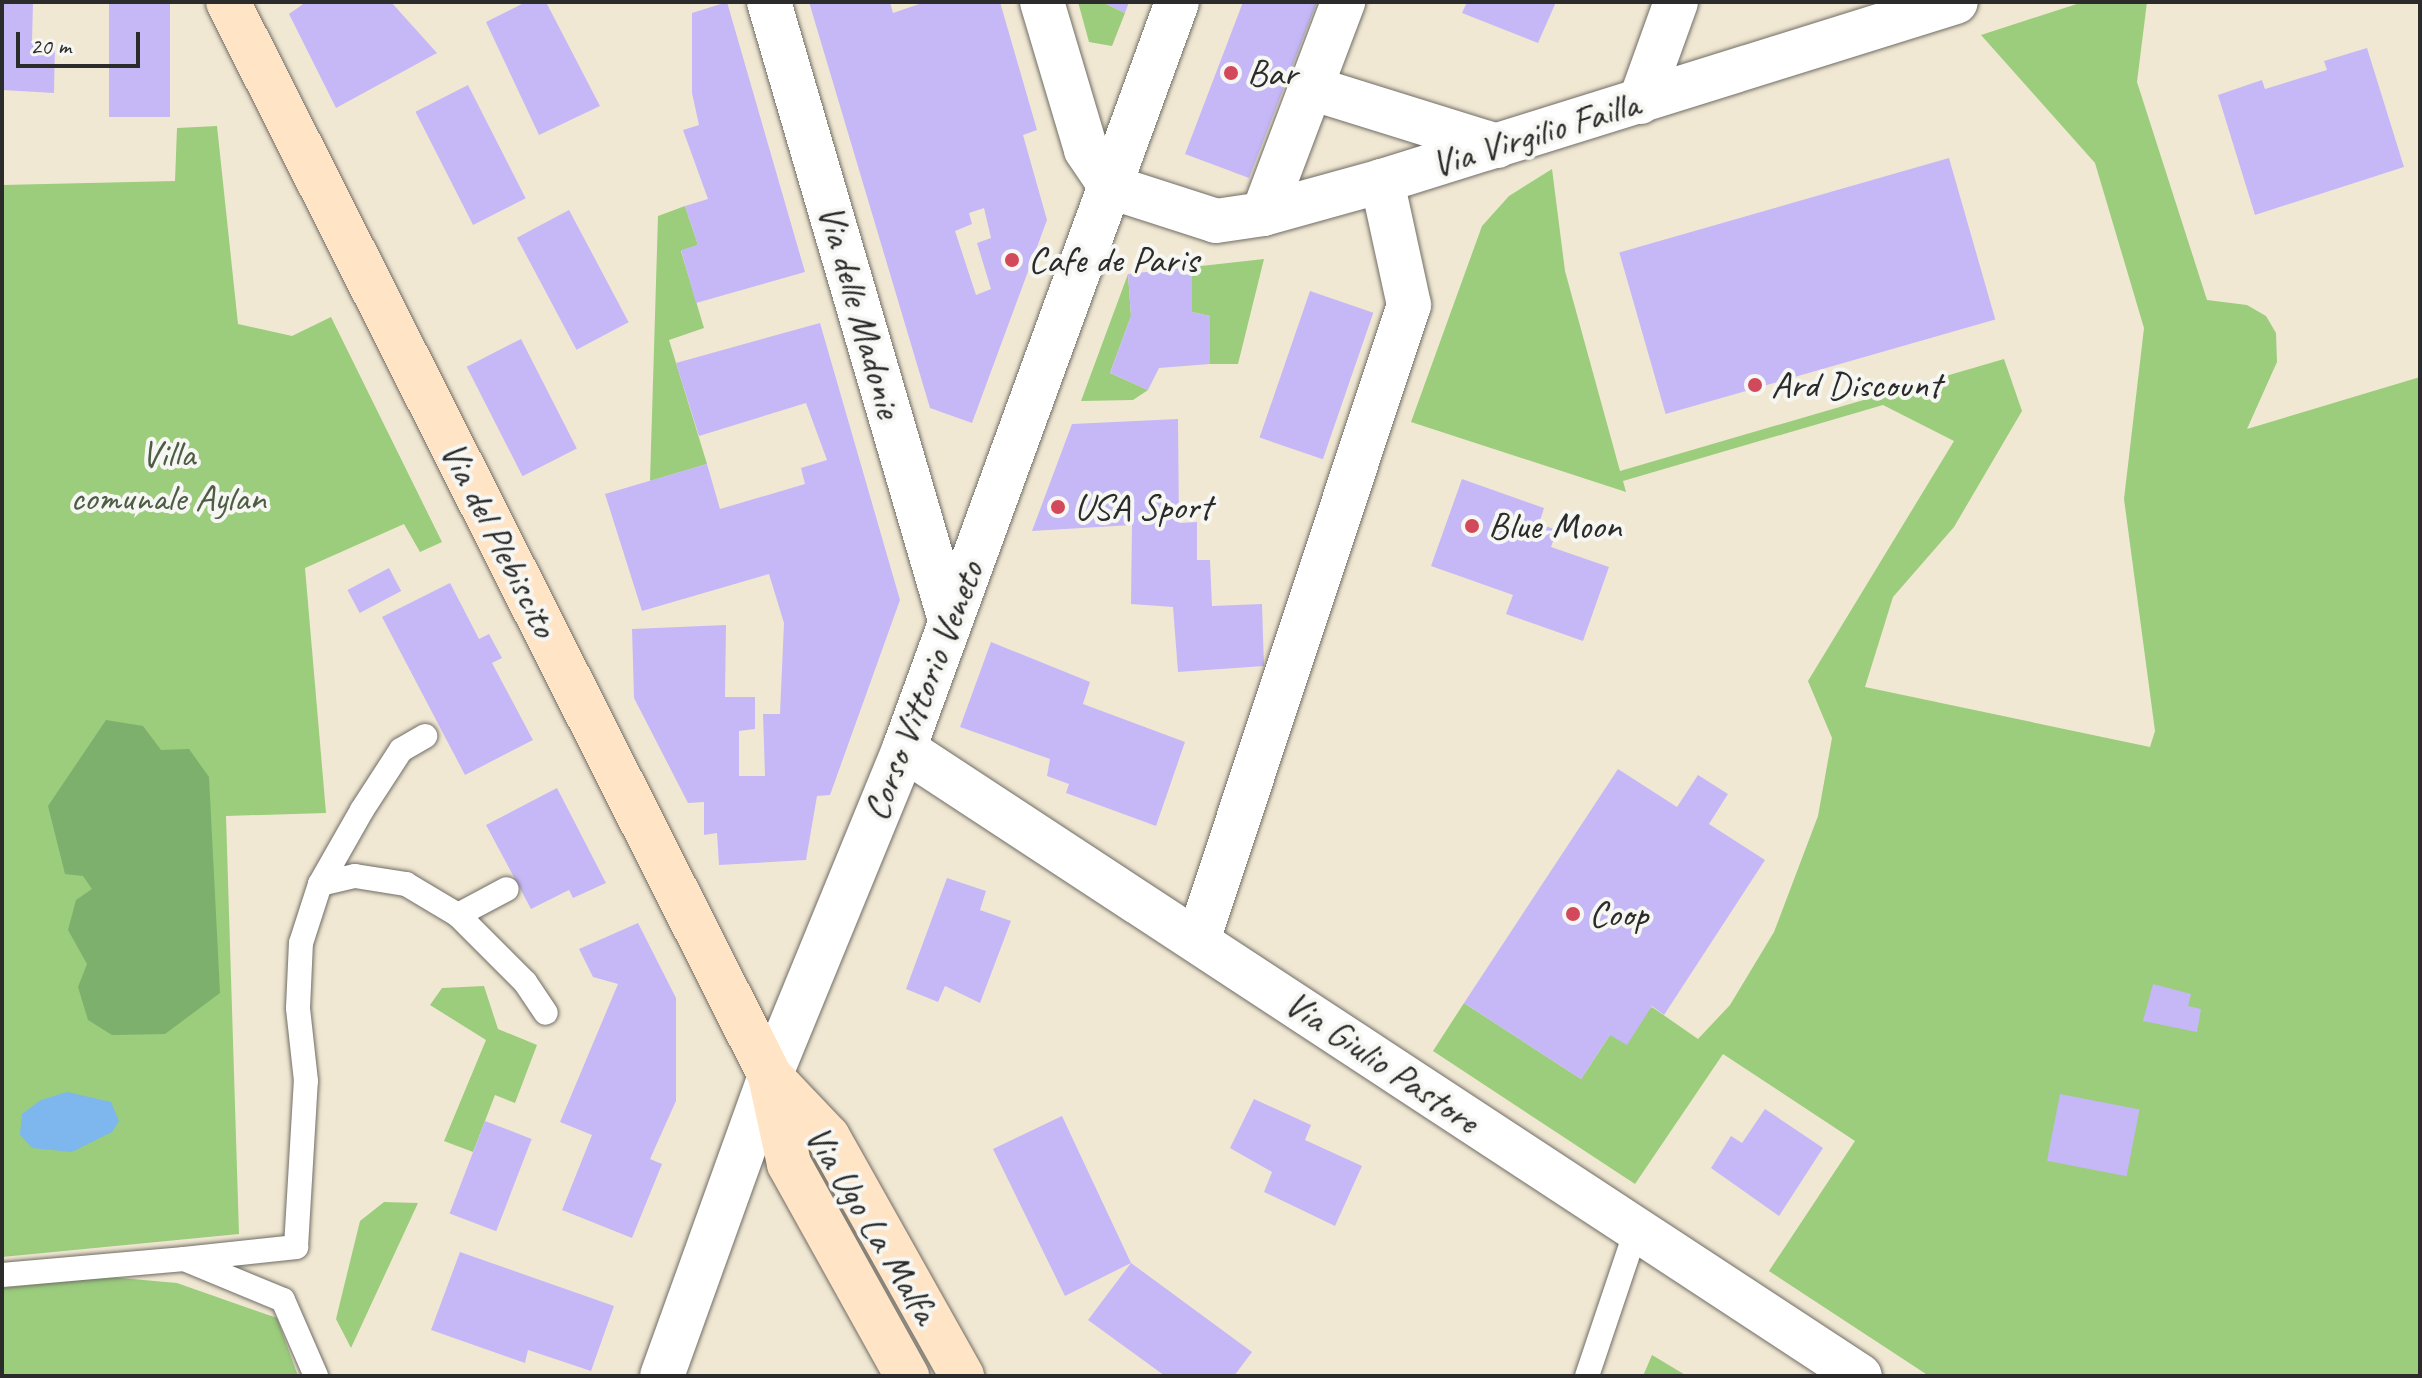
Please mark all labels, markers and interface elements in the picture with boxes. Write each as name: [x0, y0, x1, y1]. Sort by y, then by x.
scale bar: [20, 16, 144, 66]
text: 20 m: [30, 31, 71, 61]
place label: Bar: [1247, 50, 1297, 96]
marker: Bar: [1222, 64, 1240, 82]
street label: Via Virgilio Failla: [1426, 81, 1644, 187]
street label: Via delle Madonie: [808, 199, 912, 423]
place label: Cafe de Paris: [1028, 237, 1198, 283]
marker: Cafe de Paris: [1003, 251, 1021, 269]
place label: Ard Discount: [1771, 362, 1941, 408]
marker: Ard Discount: [1746, 376, 1764, 394]
park label: Villa comunale Aylan: [70, 431, 266, 520]
street label: Via del Plebiscito: [430, 434, 568, 644]
place label: USA Sport: [1074, 484, 1212, 530]
marker: USA Sport: [1049, 498, 1067, 516]
place label: Blue Moon: [1488, 503, 1621, 549]
marker: Blue Moon: [1463, 517, 1481, 535]
street label: Corso Vittorio Veneto: [853, 555, 993, 827]
place label: Coop: [1589, 891, 1648, 937]
marker: Coop: [1564, 905, 1582, 923]
street label: Via Giulio Pastore: [1276, 980, 1488, 1144]
street label: Via Ugo La Malfa: [795, 1116, 949, 1332]

